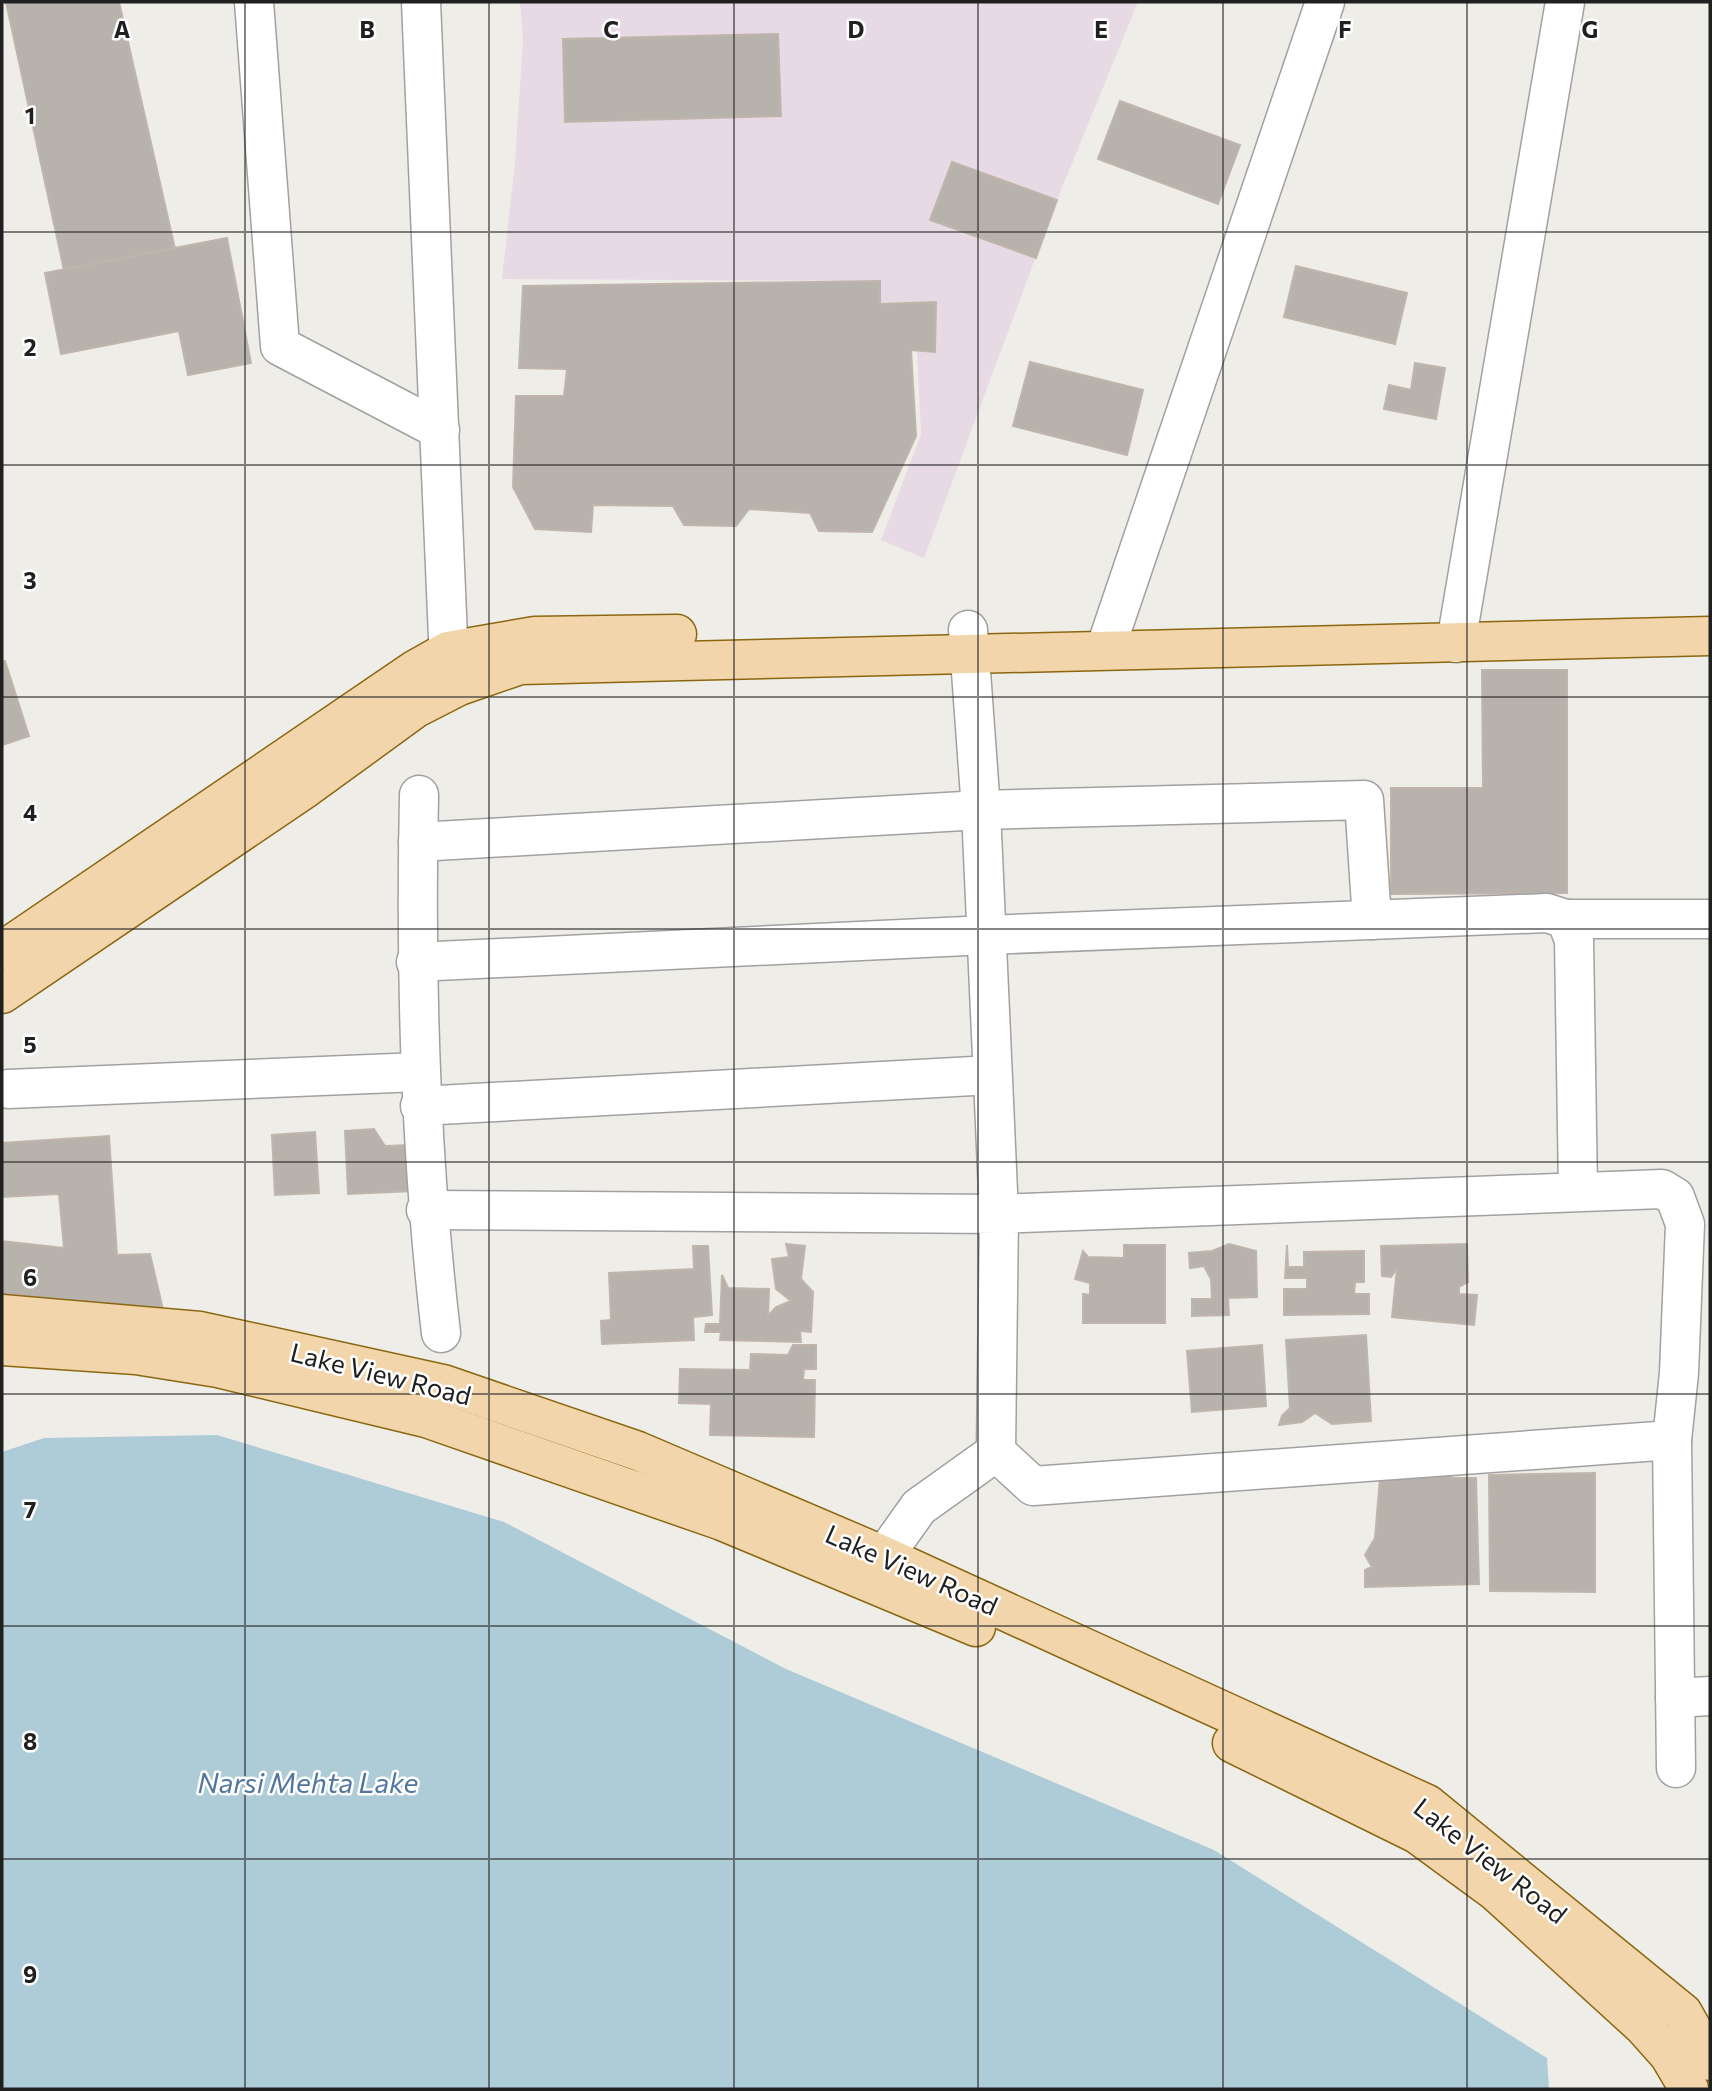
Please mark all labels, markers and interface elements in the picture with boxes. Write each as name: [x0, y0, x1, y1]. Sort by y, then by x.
text: A: [114, 15, 131, 43]
text: B: [359, 15, 375, 43]
text: C: [603, 15, 619, 43]
text: D: [848, 15, 865, 43]
text: E: [1094, 15, 1108, 43]
text: F: [1338, 15, 1352, 43]
text: G: [1582, 15, 1598, 43]
text: 1: [25, 101, 35, 129]
text: 2: [23, 333, 37, 361]
text: 3: [23, 566, 37, 594]
text: 4: [23, 798, 37, 826]
text: 5: [23, 1030, 37, 1058]
text: 6: [23, 1263, 37, 1291]
street label: Lake View Road: [287, 1336, 475, 1410]
text: 7: [24, 1495, 36, 1523]
street label: Lake View Road: [821, 1517, 1003, 1621]
text: 8: [23, 1727, 37, 1755]
water label: Narsi Mehta Lake: [198, 1765, 419, 1799]
street label: Lake View Road: [1409, 1791, 1573, 1929]
text: 9: [23, 1960, 37, 1988]

